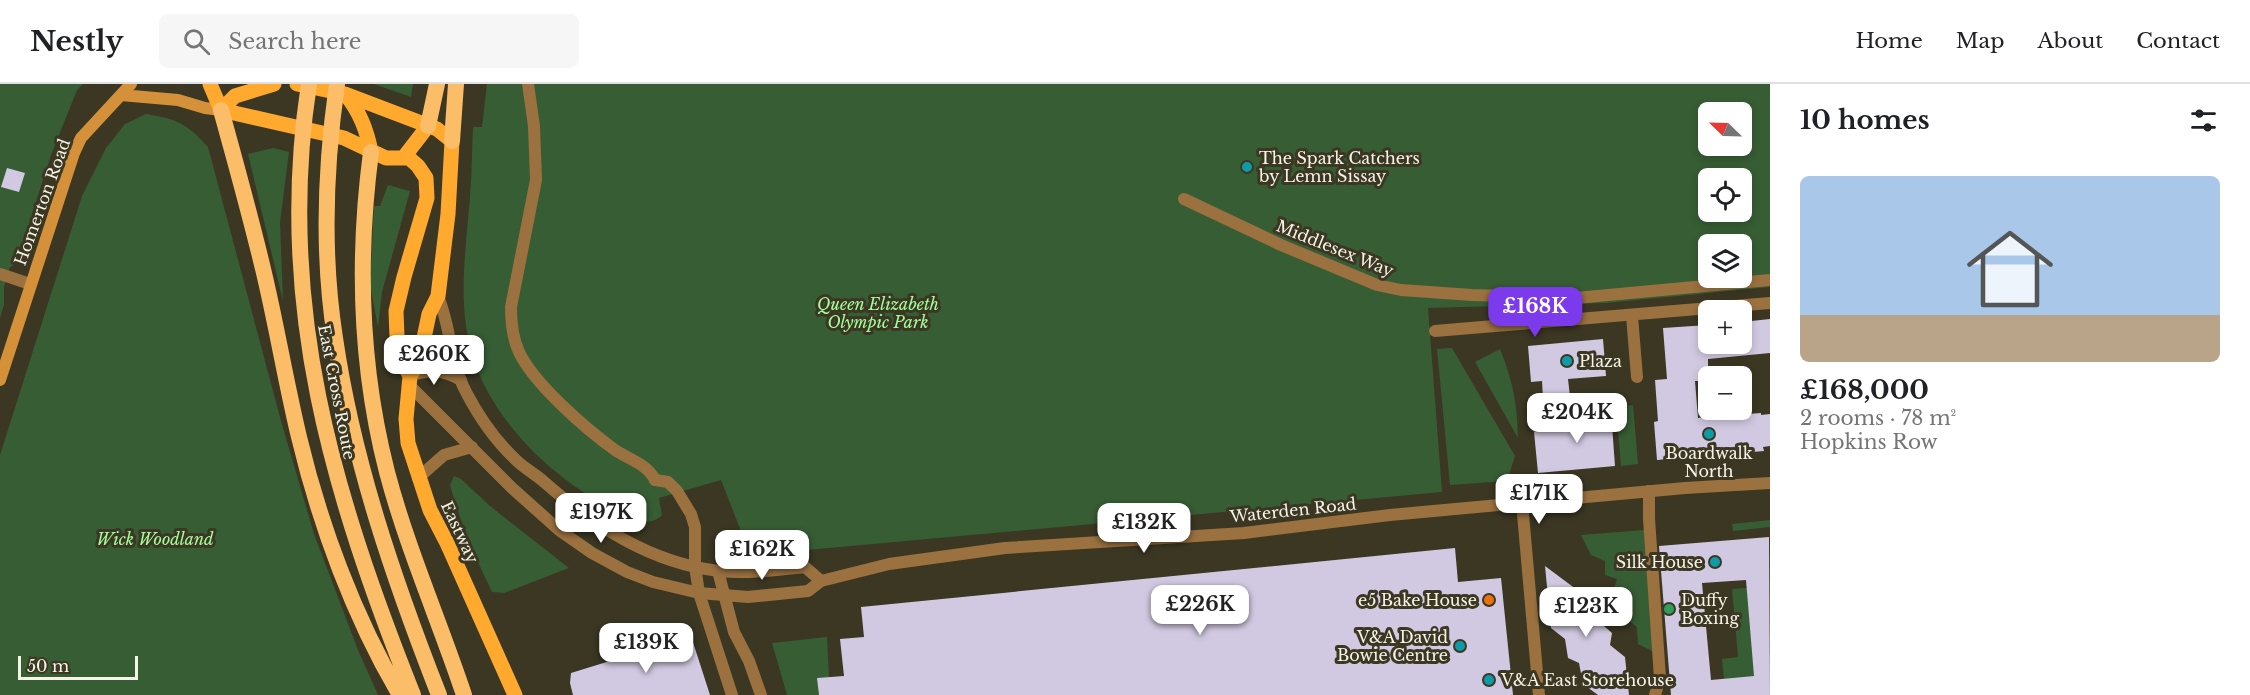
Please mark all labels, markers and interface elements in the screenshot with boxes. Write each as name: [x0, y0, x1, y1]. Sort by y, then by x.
search box: [159, 14, 579, 68]
text: Nestly: [30, 24, 123, 59]
icon: search: [180, 25, 213, 58]
text: Search here: [228, 28, 361, 55]
text: Home: [1856, 28, 1923, 54]
text: Map: [1956, 28, 2004, 54]
text: About: [2037, 28, 2103, 54]
text: Contact: [2136, 28, 2220, 54]
north arrow: [1698, 102, 1752, 156]
map controls: [1698, 102, 1752, 420]
text: 10 homes: [1800, 104, 1930, 136]
icon: filters: [2187, 104, 2220, 137]
street label: Homerton Road: [10, 136, 74, 268]
place label: The Spark Catchers by Lemn Sissay: [1258, 148, 1420, 186]
marker: The Spark Catchers by Lemn Sissay: [1240, 160, 1254, 174]
button: locate: [1698, 168, 1752, 222]
street label: Middlesex Way: [1273, 215, 1397, 281]
icon: home: [1956, 215, 2064, 323]
button: layers: [1698, 234, 1752, 288]
pin: £168K: [1493, 287, 1577, 338]
park label: Queen Elizabeth Olympic Park: [817, 294, 939, 332]
text: £168K: [1502, 294, 1568, 318]
button: +: [1698, 300, 1752, 354]
street label: East Cross Route: [314, 323, 360, 461]
pin: £260K: [392, 335, 476, 386]
text: £260K: [398, 342, 470, 366]
place label: Plaza: [1579, 351, 1622, 371]
marker: Plaza: [1560, 354, 1574, 368]
button: −: [1698, 366, 1752, 420]
text: £168,000: [1800, 374, 1929, 406]
pin: £204K: [1535, 393, 1619, 444]
text: £204K: [1541, 400, 1613, 424]
text: 2 rooms · 78 m²: [1800, 406, 1956, 430]
marker: Boardwalk North: [1702, 427, 1716, 441]
text: Hopkins Row: [1800, 430, 1938, 454]
place label: Boardwalk North: [1665, 443, 1753, 481]
pin: £171K: [1497, 474, 1581, 525]
text: £171K: [1510, 481, 1568, 505]
pin: £197K: [559, 493, 643, 544]
street label: Waterden Road: [1228, 493, 1357, 527]
street label: Eastway: [437, 498, 483, 567]
text: £197K: [569, 500, 633, 524]
pin: £132K: [1102, 503, 1186, 554]
text: £132K: [1111, 510, 1177, 534]
park label: Wick Woodland: [96, 529, 214, 549]
pin: £162K: [720, 530, 804, 581]
text: £162K: [729, 537, 795, 561]
place label: Silk House: [1616, 552, 1703, 572]
marker: Silk House: [1708, 555, 1722, 569]
pin: £226K: [1158, 585, 1242, 636]
pin: £123K: [1544, 587, 1628, 638]
place label: e5 Bake House: [1358, 590, 1477, 610]
place label: Duffy Boxing: [1681, 590, 1740, 628]
text: £226K: [1165, 592, 1235, 616]
marker: e5 Bake House: [1482, 593, 1496, 607]
text: £123K: [1553, 594, 1619, 618]
marker: Duffy Boxing: [1662, 602, 1676, 616]
pin: £139K: [604, 623, 688, 674]
place label: V&A David Bowie Centre: [1337, 627, 1448, 665]
text: £139K: [613, 630, 679, 654]
marker: V&A David Bowie Centre: [1453, 639, 1467, 653]
scale bar: [18, 653, 138, 680]
text: 50 m: [27, 656, 69, 676]
place label: V&A East Storehouse: [1500, 670, 1674, 690]
marker: V&A East Storehouse: [1482, 673, 1496, 687]

